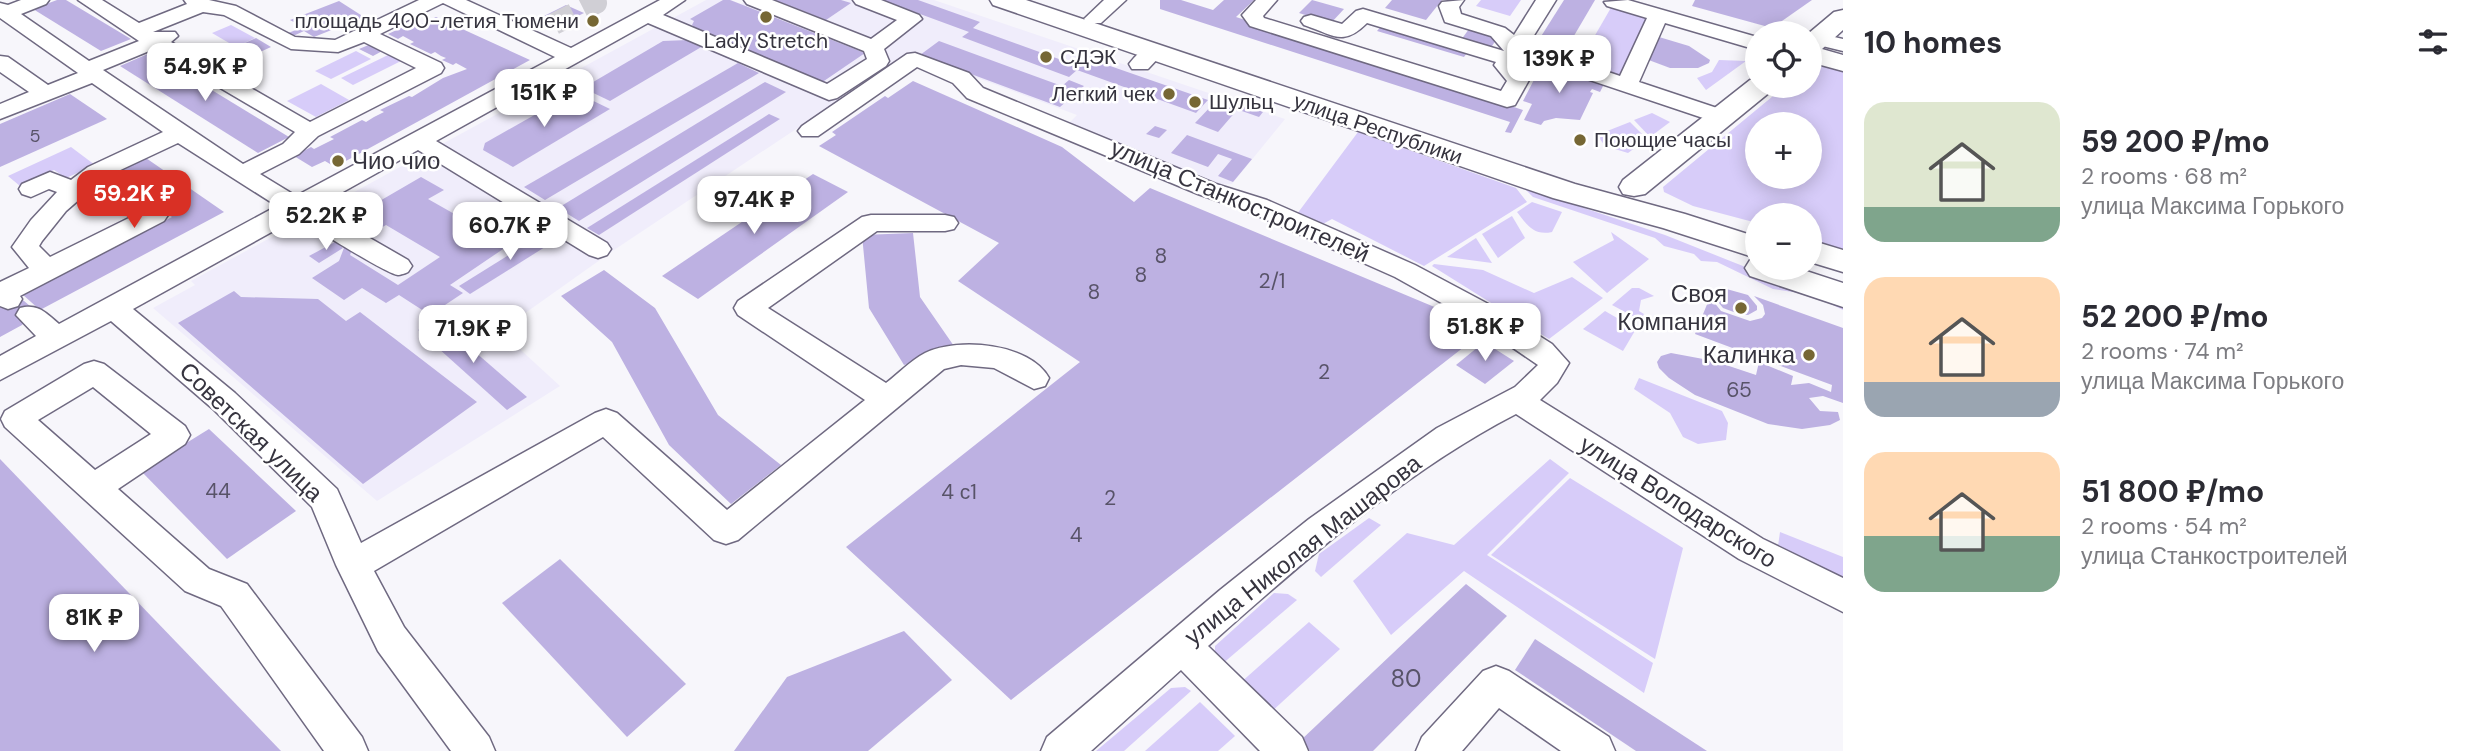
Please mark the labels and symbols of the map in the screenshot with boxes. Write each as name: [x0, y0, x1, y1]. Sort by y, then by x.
place label: площадь 400-летия Тюмени: [294, 7, 579, 35]
marker: Lady Stretch: [758, 9, 774, 25]
marker: площадь 400-летия Тюмени: [585, 13, 601, 29]
place label: Lady Stretch: [704, 27, 828, 55]
pin: 139K ₽: [1502, 36, 1616, 95]
pin: 54.9K ₽: [140, 43, 270, 103]
place label: СДЭК: [1060, 43, 1117, 71]
marker: СДЭК: [1038, 49, 1054, 65]
pin: 151K ₽: [487, 69, 601, 129]
place label: Легкий чек: [1052, 80, 1156, 108]
marker: Легкий чек: [1161, 86, 1177, 102]
street label: улица Республики: [1290, 87, 1466, 171]
place label: Шульц: [1209, 88, 1274, 116]
marker: Шульц: [1187, 94, 1203, 110]
house number: 5: [30, 124, 40, 148]
place label: Поющие часы: [1594, 126, 1731, 154]
street label: улица Станкостроителей: [1106, 132, 1374, 269]
marker: Поющие часы: [1572, 132, 1588, 148]
place label: Чио чио: [352, 145, 440, 176]
marker: Чио чио: [330, 153, 346, 169]
pin: 59.2K ₽: [69, 170, 199, 230]
pin: 97.4K ₽: [689, 176, 819, 236]
pin: 52.2K ₽: [261, 192, 391, 252]
pin: 60.7K ₽: [445, 202, 575, 262]
house number: 8: [1155, 242, 1167, 270]
house number: 8: [1135, 261, 1147, 289]
house number: 2/1: [1259, 267, 1285, 295]
house number: 8: [1088, 278, 1100, 306]
place label: Своя Компания: [1617, 278, 1727, 337]
marker: Своя Компания: [1733, 300, 1749, 316]
pin: 51.8K ₽: [1420, 304, 1550, 363]
pin: 71.9K ₽: [408, 306, 538, 365]
place label: Калинка: [1703, 339, 1796, 370]
marker: Калинка: [1801, 347, 1817, 363]
street label: Советская улица: [173, 355, 330, 509]
house number: 2: [1318, 358, 1330, 386]
house number: 65: [1726, 376, 1752, 404]
street label: улица Володарского: [1574, 428, 1783, 575]
street label: улица Николая Машарова: [1178, 447, 1428, 652]
house number: 44: [205, 477, 231, 505]
house number: 4 с1: [941, 478, 977, 506]
house number: 2: [1104, 484, 1116, 512]
house number: 4: [1070, 521, 1083, 549]
pin: 81K ₽: [45, 594, 143, 654]
house number: 80: [1390, 663, 1422, 694]

